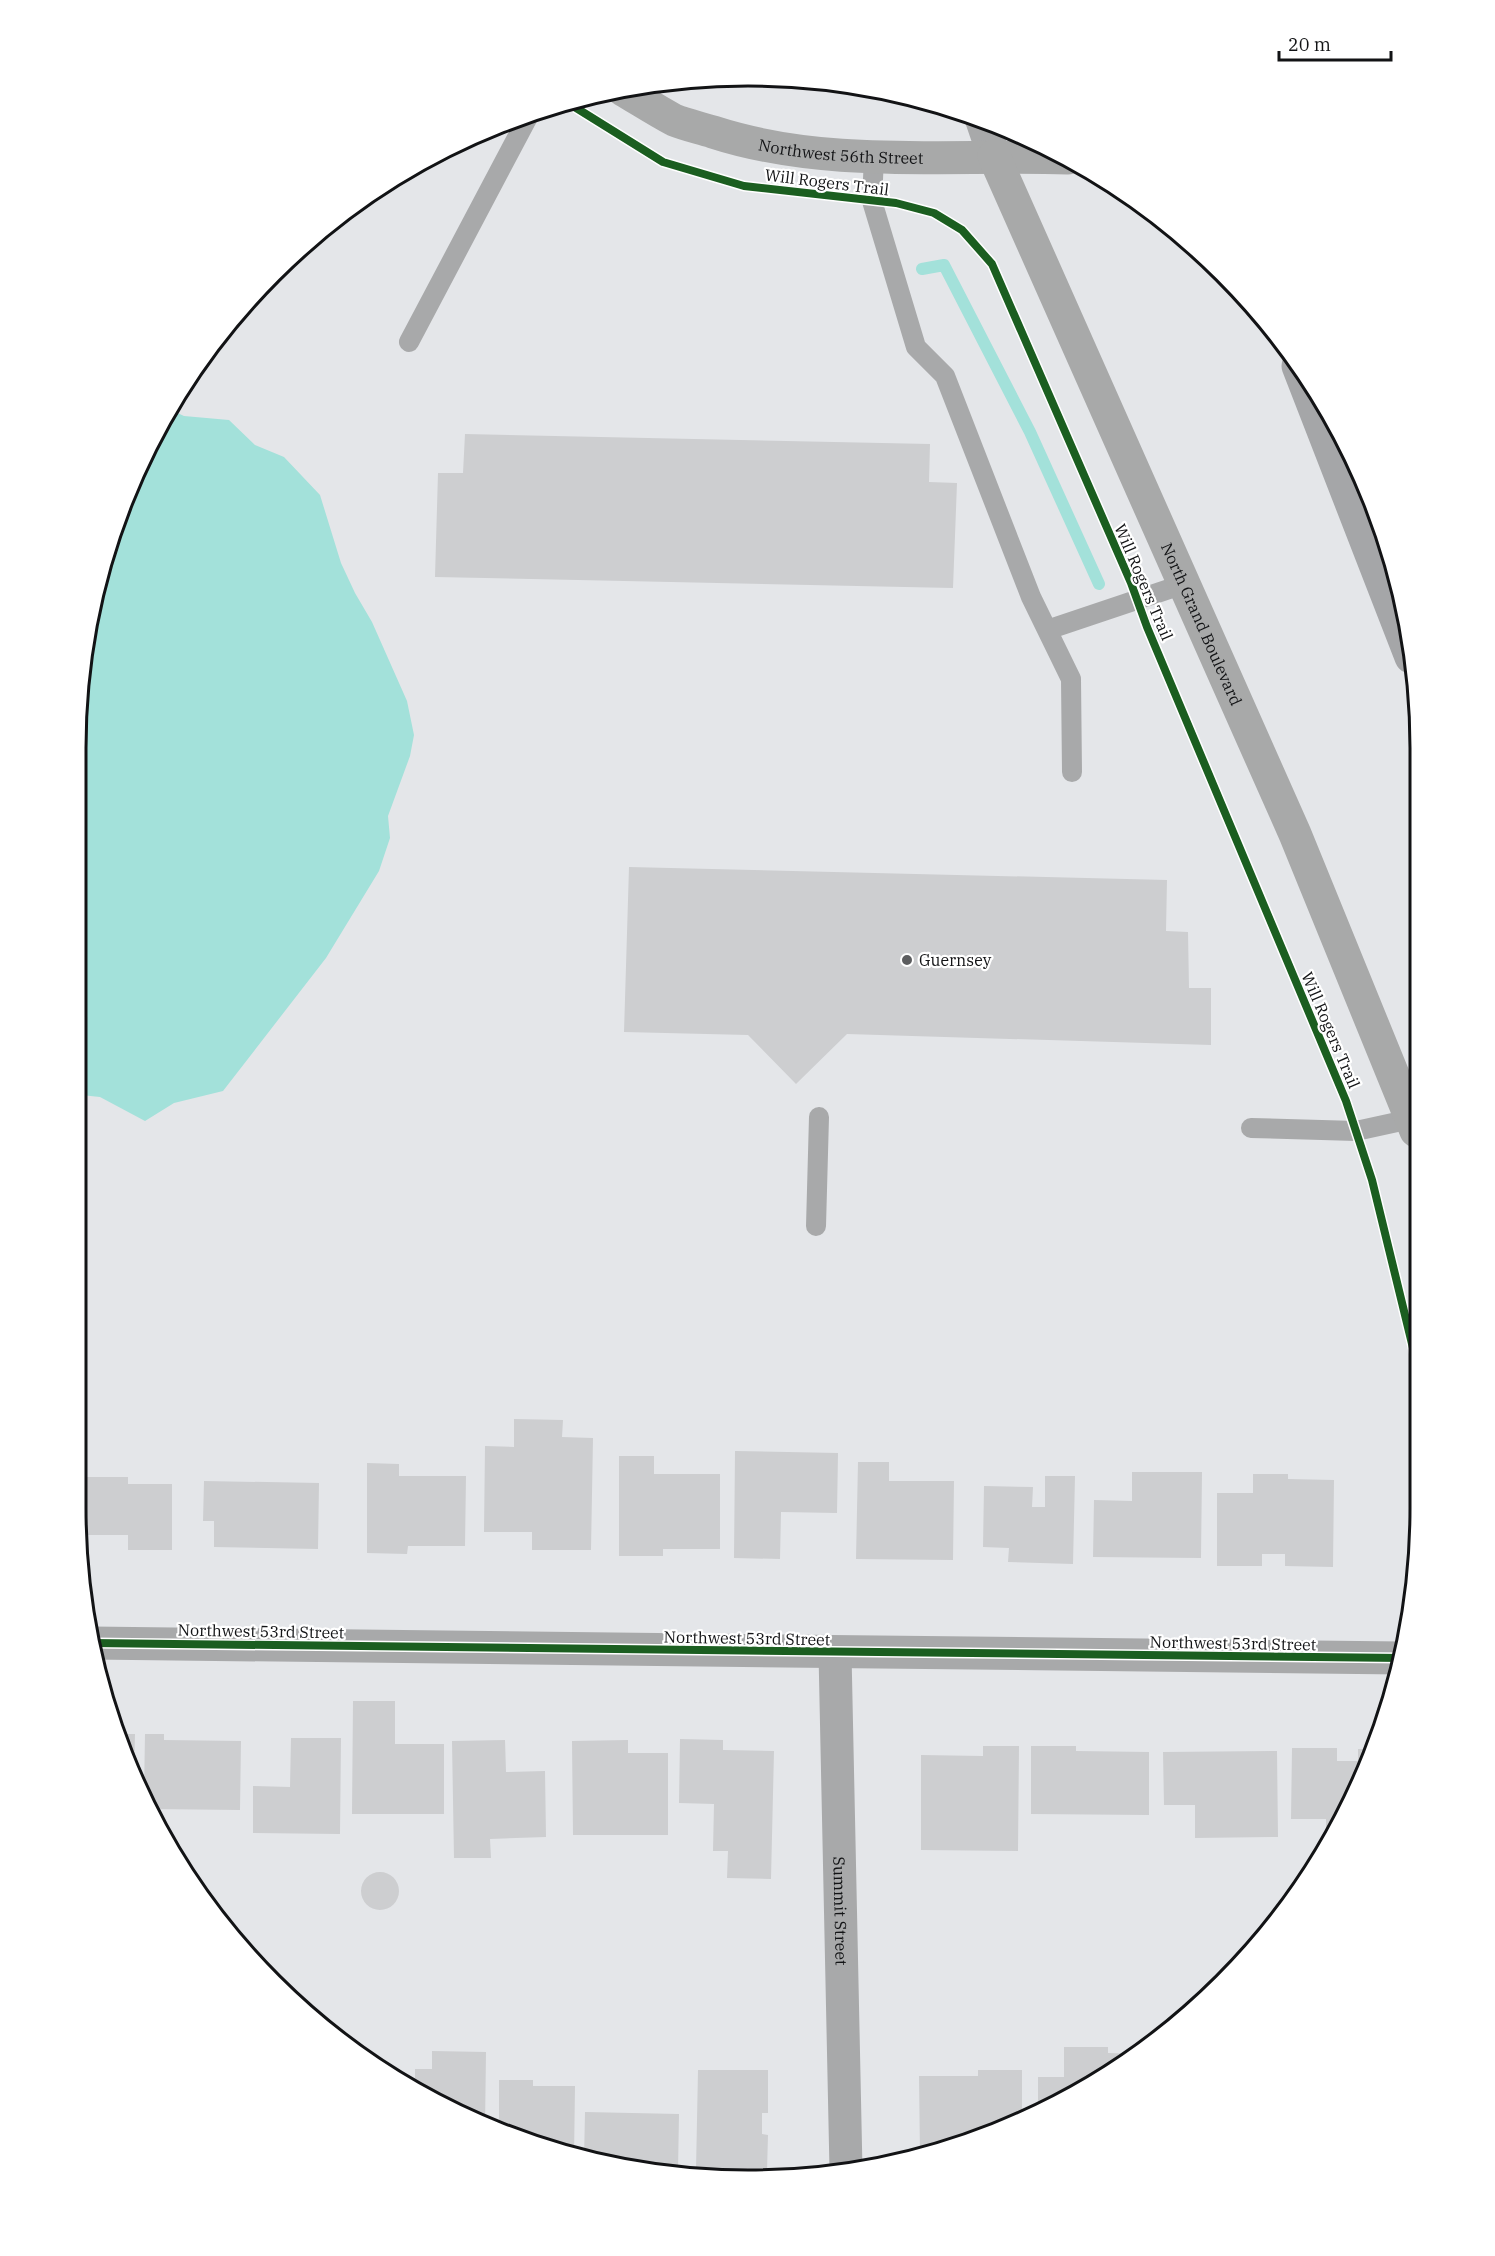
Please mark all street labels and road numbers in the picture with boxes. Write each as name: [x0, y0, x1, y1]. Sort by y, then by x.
street label: Northwest 56th Street: [757, 134, 924, 168]
street label: Will Rogers Trail: [764, 164, 890, 200]
street label: Will Rogers Trail: [1110, 521, 1178, 644]
street label: North Grand Boulevard: [1157, 539, 1247, 709]
street label: Will Rogers Trail: [1297, 969, 1365, 1092]
street label: Northwest 53rd Street: [177, 1620, 345, 1642]
street label: Northwest 53rd Street: [663, 1627, 831, 1649]
street label: Northwest 53rd Street: [1149, 1632, 1317, 1654]
street label: Summit Street: [829, 1856, 852, 1966]

